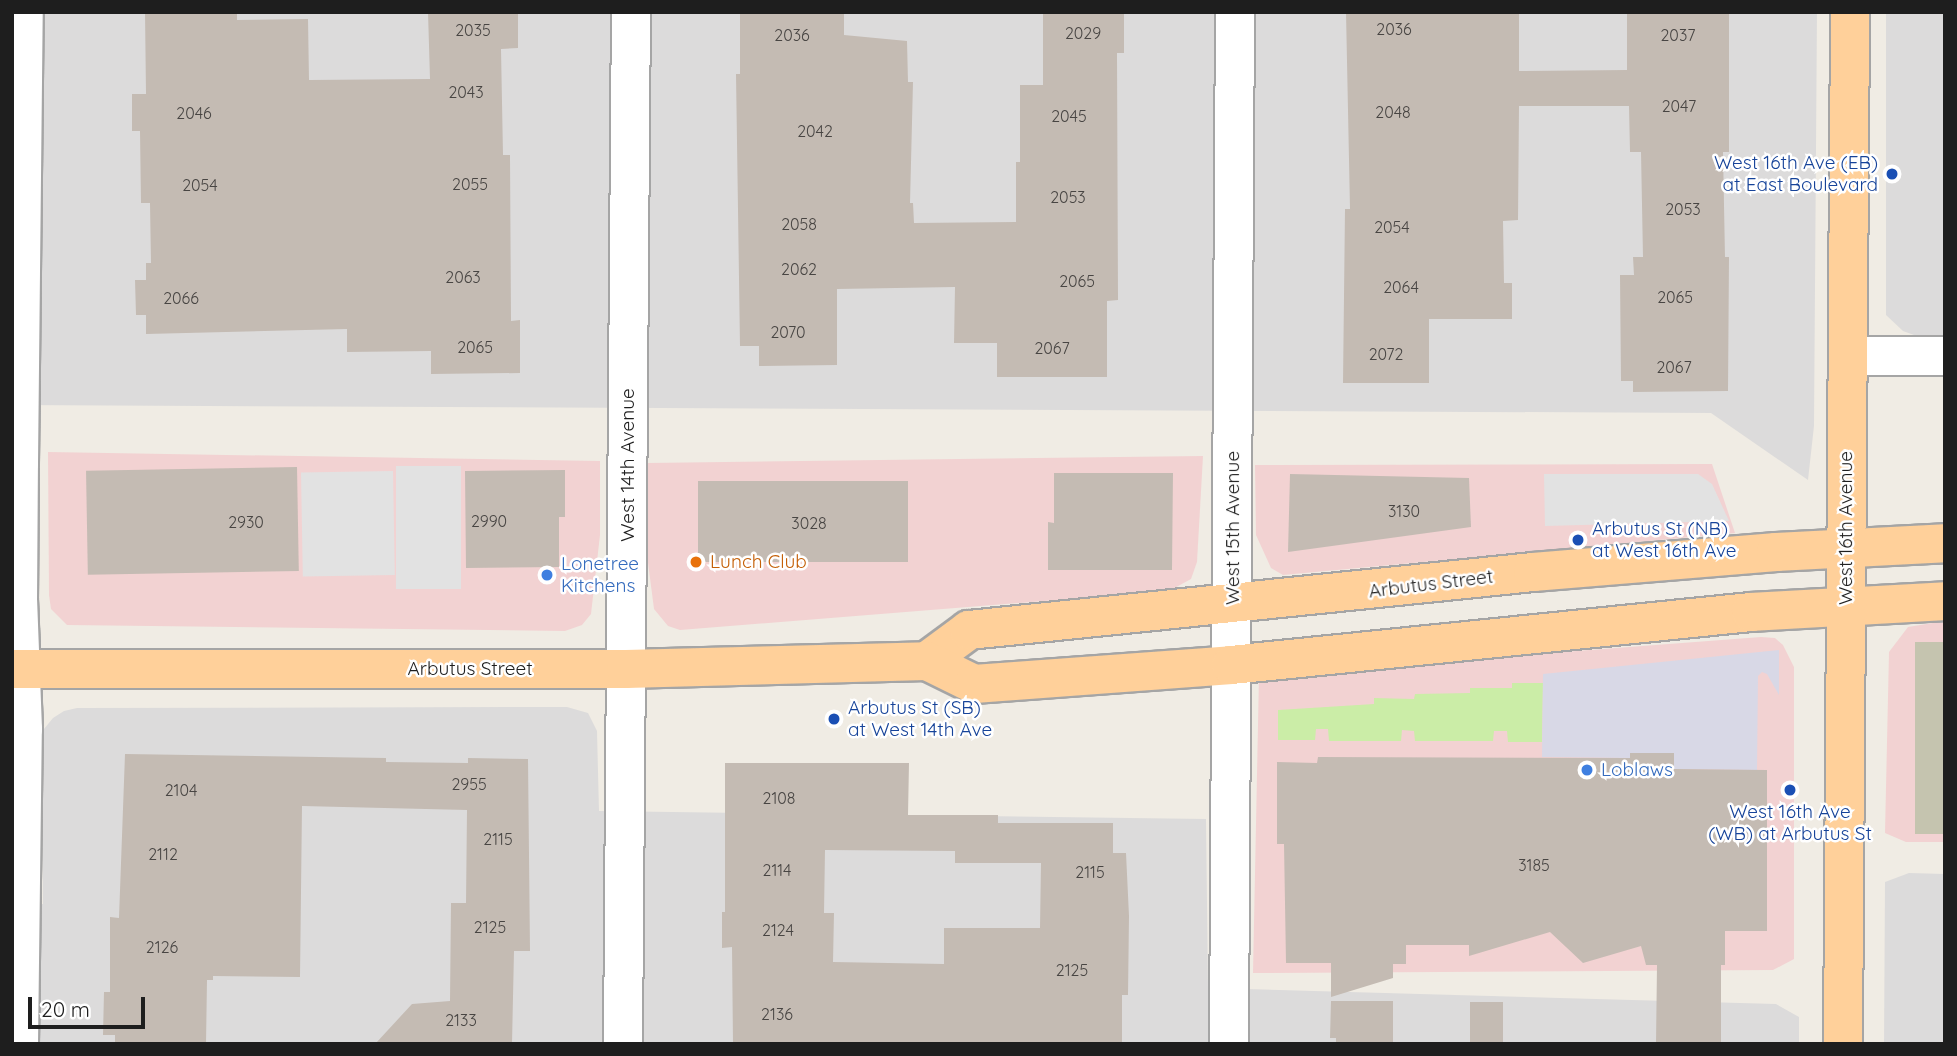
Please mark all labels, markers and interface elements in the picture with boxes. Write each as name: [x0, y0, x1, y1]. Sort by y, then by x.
house number: 2036: [1376, 19, 1412, 39]
house number: 2035: [455, 20, 491, 40]
house number: 2029: [1065, 23, 1101, 43]
house number: 2036: [774, 25, 810, 45]
house number: 2037: [1661, 25, 1695, 45]
house number: 2043: [448, 82, 484, 102]
house number: 2047: [1662, 96, 1696, 116]
house number: 2048: [1375, 102, 1411, 122]
house number: 2046: [176, 103, 212, 123]
house number: 2045: [1051, 106, 1087, 126]
house number: 2042: [797, 121, 833, 141]
place label: West 16th Ave (EB) at East Boulevard: [1714, 152, 1878, 196]
marker: West 16th Ave (EB) at East Boulevard: [1884, 166, 1900, 182]
house number: 2055: [452, 174, 488, 194]
house number: 2054: [182, 175, 218, 195]
house number: 2053: [1050, 187, 1086, 207]
house number: 2053: [1665, 199, 1701, 219]
house number: 2058: [781, 214, 817, 234]
house number: 2054: [1374, 217, 1410, 237]
house number: 2062: [781, 259, 817, 279]
house number: 2063: [445, 267, 481, 287]
house number: 2065: [1059, 271, 1095, 291]
house number: 2064: [1383, 277, 1419, 297]
house number: 2065: [1657, 287, 1693, 307]
house number: 2066: [163, 288, 199, 308]
house number: 2070: [770, 322, 806, 342]
house number: 2065: [457, 337, 493, 357]
house number: 2067: [1034, 338, 1070, 358]
house number: 2072: [1369, 344, 1403, 364]
house number: 2067: [1656, 357, 1692, 377]
street label: West 14th Avenue: [617, 388, 639, 542]
street label: West 15th Avenue: [1222, 451, 1244, 605]
street label: West 16th Avenue: [1835, 451, 1857, 605]
house number: 3130: [1388, 501, 1420, 521]
house number: 2990: [471, 511, 507, 531]
house number: 2930: [228, 512, 264, 532]
house number: 3028: [791, 513, 827, 533]
place label: Arbutus St (NB) at West 16th Ave: [1592, 518, 1737, 562]
marker: Arbutus St (NB) at West 16th Ave: [1570, 532, 1586, 548]
place label: Lunch Club: [710, 551, 807, 573]
place label: Lonetree Kitchens: [561, 553, 639, 597]
marker: Lunch Club: [688, 554, 704, 570]
street label: Arbutus Street: [1367, 565, 1495, 603]
marker: Lonetree Kitchens: [539, 567, 555, 583]
street label: Arbutus Street: [407, 658, 533, 680]
place label: Arbutus St (SB) at West 14th Ave: [848, 697, 992, 741]
marker: Arbutus St (SB) at West 14th Ave: [826, 711, 842, 727]
place label: Loblaws: [1601, 759, 1673, 781]
marker: Loblaws: [1579, 762, 1595, 778]
house number: 2955: [451, 774, 487, 794]
house number: 2104: [165, 780, 197, 800]
marker: West 16th Ave (WB) at Arbutus St: [1782, 782, 1798, 798]
house number: 2108: [763, 788, 795, 808]
place label: West 16th Ave (WB) at Arbutus St: [1708, 801, 1872, 845]
house number: 2115: [483, 829, 513, 849]
house number: 2112: [148, 844, 178, 864]
house number: 3185: [1518, 855, 1550, 875]
house number: 2114: [763, 860, 791, 880]
house number: 2115: [1075, 862, 1105, 882]
house number: 2125: [474, 917, 506, 937]
house number: 2124: [762, 920, 794, 940]
house number: 2126: [146, 937, 178, 957]
house number: 2125: [1056, 960, 1088, 980]
scale bar: [32, 982, 149, 1026]
text: 20 m: [41, 996, 90, 1022]
house number: 2136: [761, 1004, 793, 1024]
house number: 2133: [445, 1010, 477, 1030]

